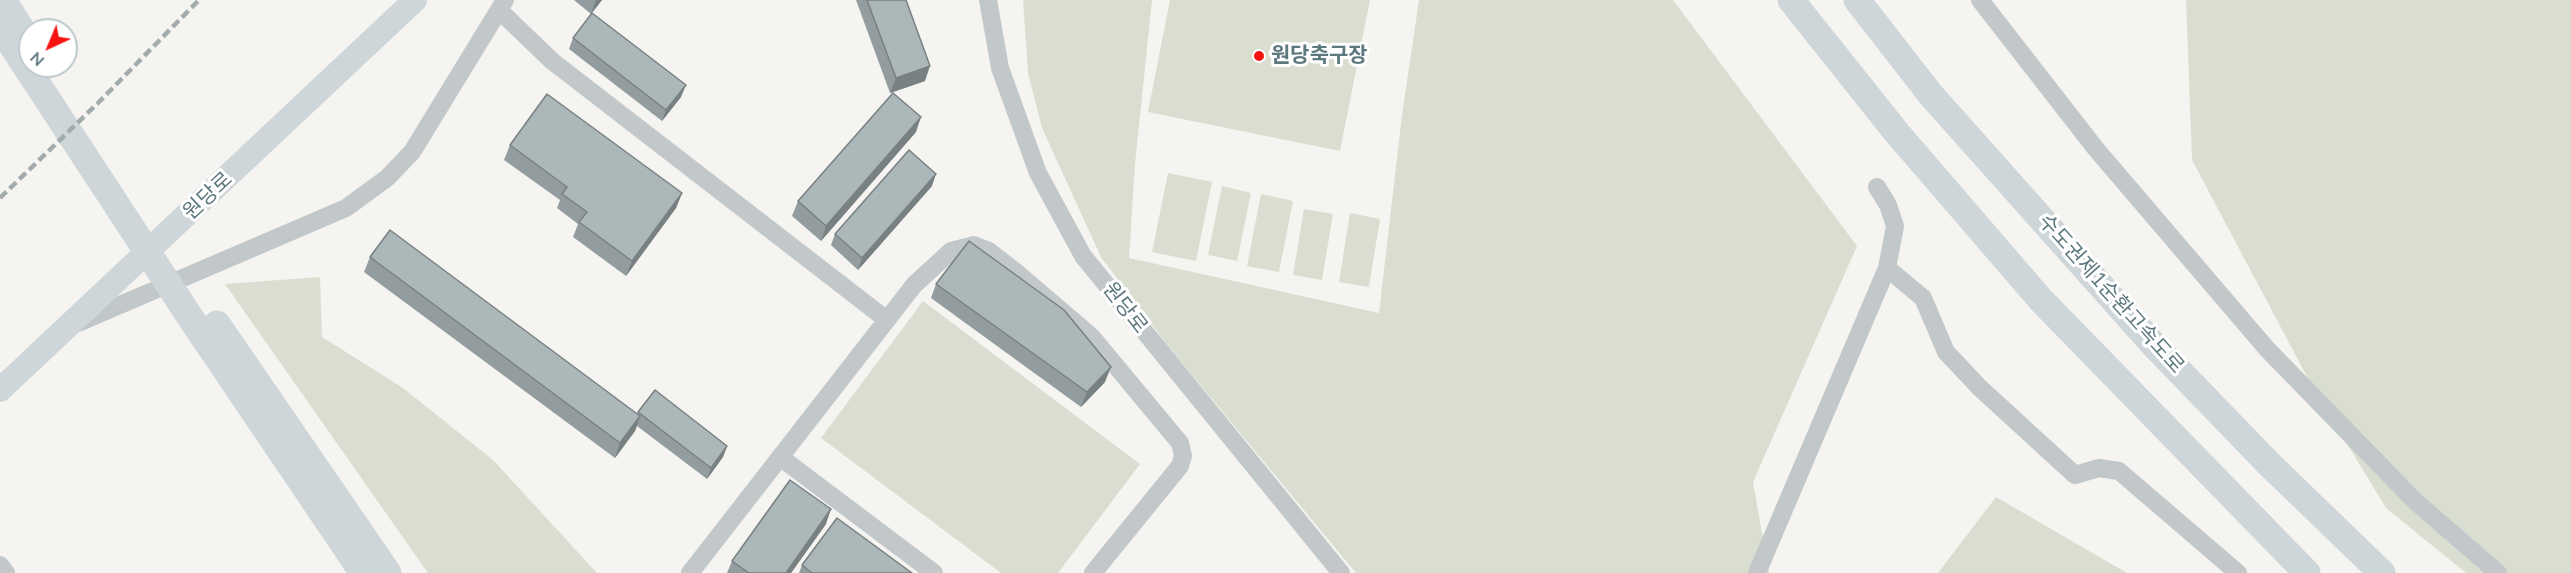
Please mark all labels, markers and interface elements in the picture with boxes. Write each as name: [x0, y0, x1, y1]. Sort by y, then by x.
north arrow: [18, 18, 78, 78]
place label: 원당축구장: [1271, 43, 1368, 69]
text: N: [26, 48, 48, 71]
marker: 원당축구장: [1252, 49, 1266, 63]
street label: 원당로: [178, 167, 238, 225]
street label: 수도권제1순환고속도로: [2033, 209, 2189, 379]
street label: 원당로: [1097, 277, 1153, 339]

